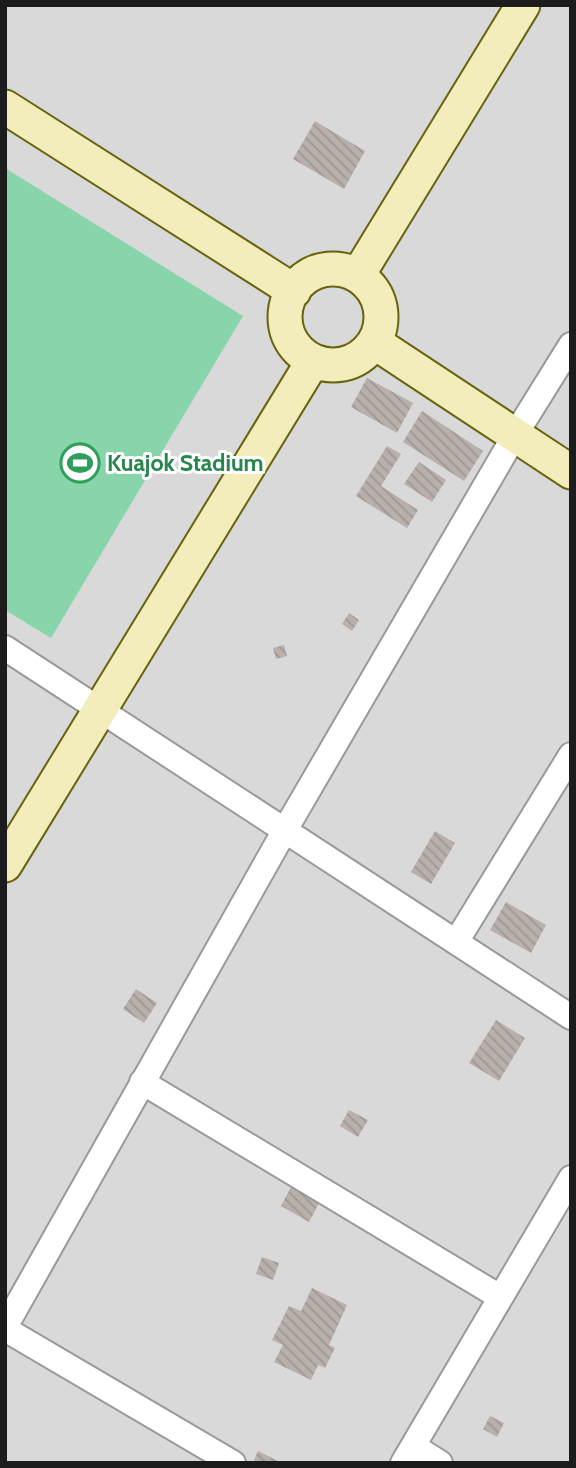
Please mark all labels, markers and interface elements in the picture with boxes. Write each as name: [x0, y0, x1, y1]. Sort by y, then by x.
sports icon: Kuajok Stadium: [59, 442, 101, 484]
place label: Kuajok Stadium: [107, 449, 264, 477]

